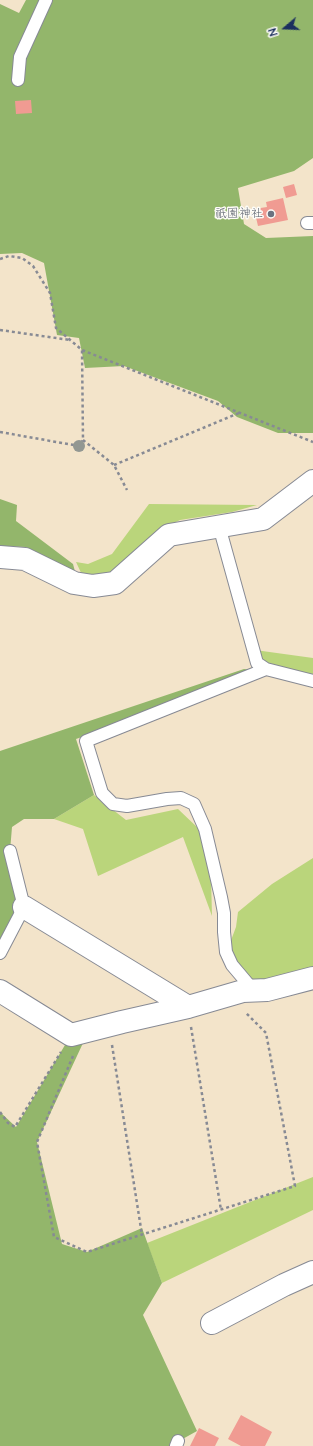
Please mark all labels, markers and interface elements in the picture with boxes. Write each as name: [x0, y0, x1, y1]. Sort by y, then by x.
north arrow: [265, 8, 305, 48]
text: N: [265, 26, 281, 38]
place label: 祇園神社: [215, 207, 263, 221]
marker: 祇園神社: [266, 209, 276, 219]

